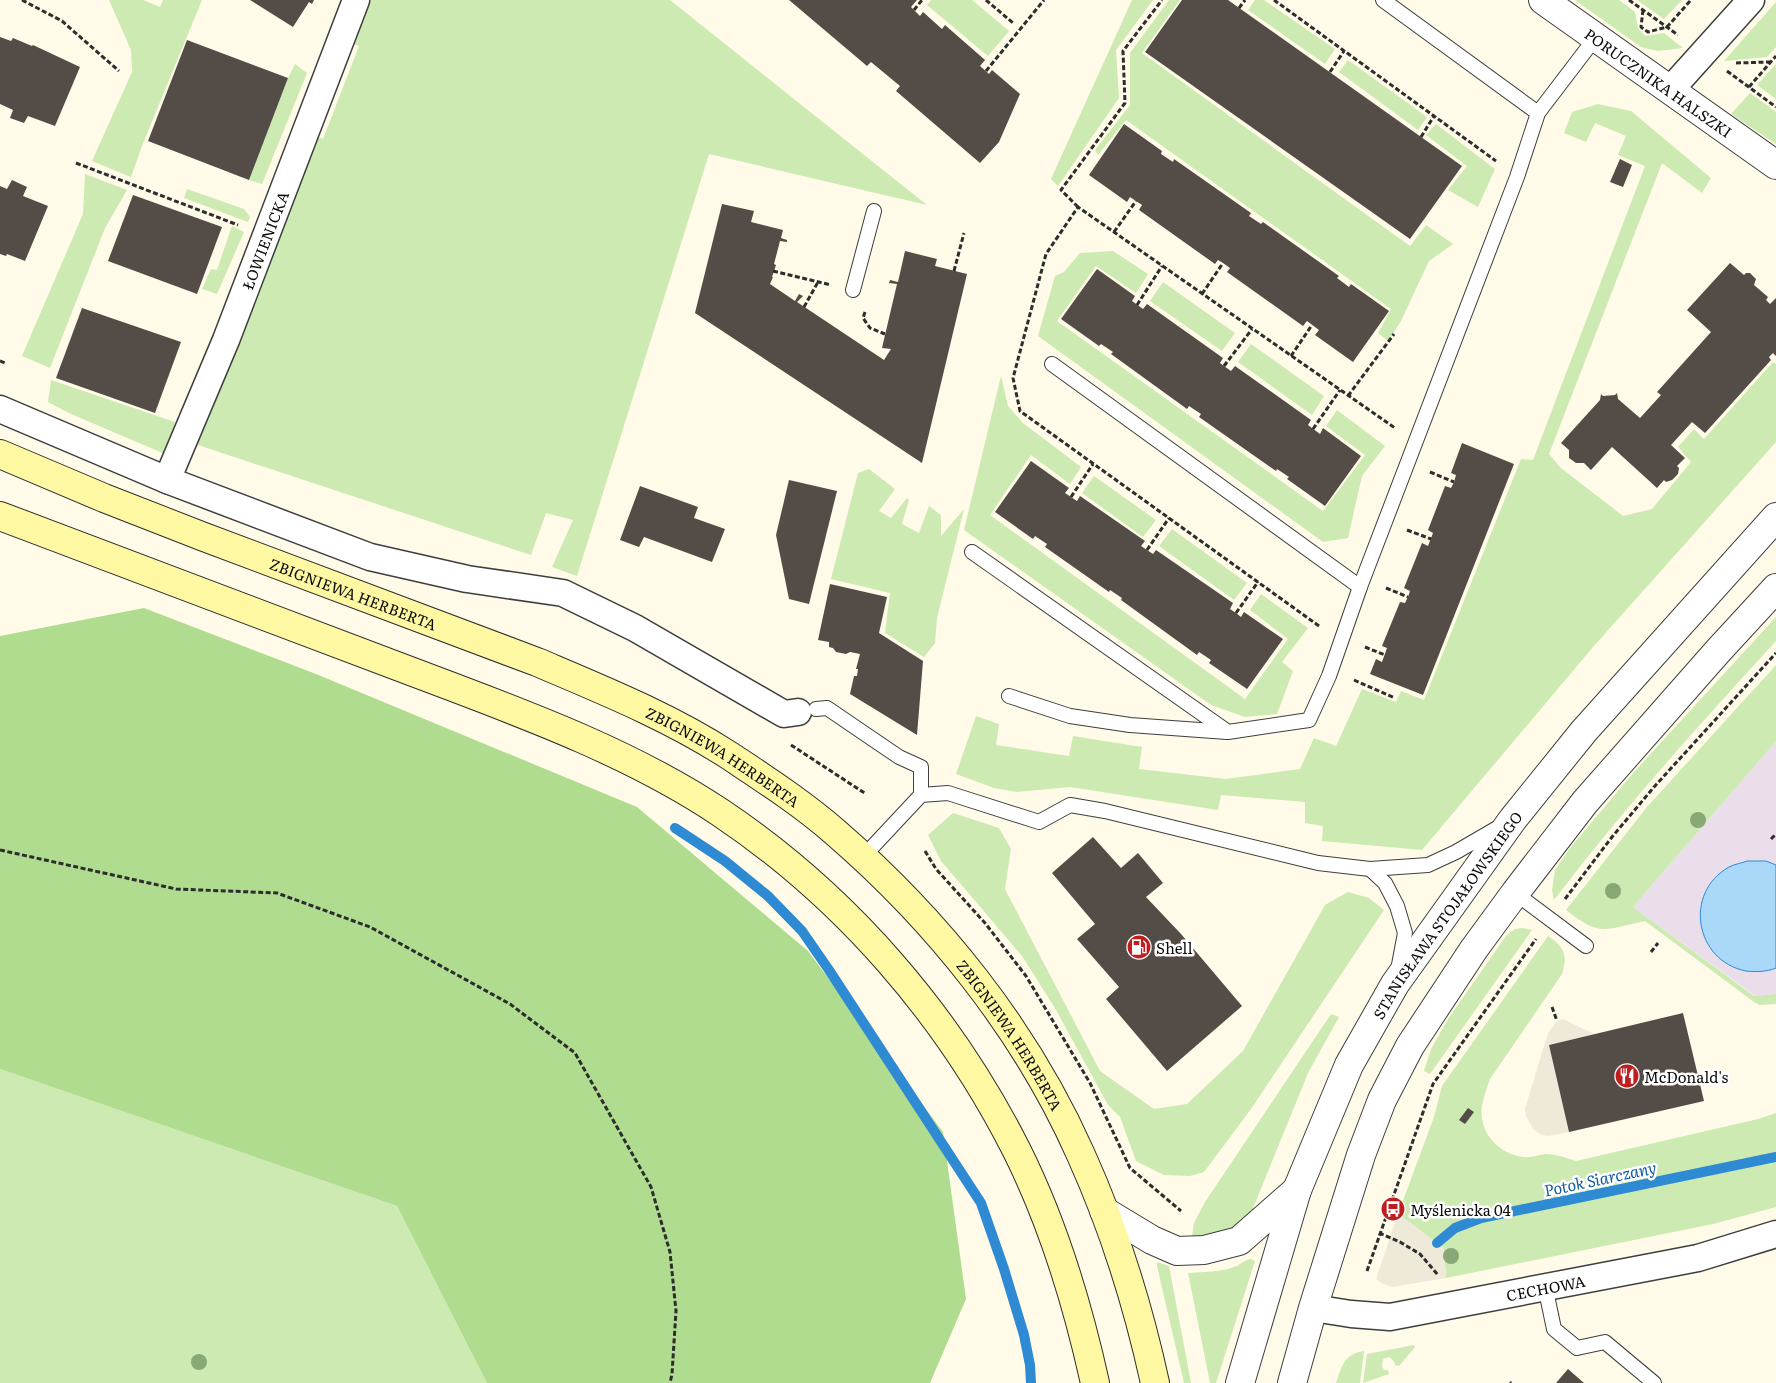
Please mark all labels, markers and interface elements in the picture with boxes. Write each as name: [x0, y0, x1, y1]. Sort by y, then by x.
street label: PORUCZNIKA HALSZKI: [1580, 22, 1737, 142]
street label: ŁOWIENICKA: [235, 187, 294, 293]
street label: ZBIGNIEWA HERBERTA: [267, 551, 440, 635]
street label: ZBIGNIEWA HERBERTA: [642, 700, 805, 812]
street label: STANISŁAWA STOJAŁOWSKIEGO: [1366, 806, 1527, 1023]
fuel station icon: Shell: [1126, 934, 1152, 960]
place label: Shell: [1156, 936, 1192, 959]
street label: ZBIGNIEWA HERBERTA: [952, 954, 1069, 1114]
restaurant icon: McDonald's: [1614, 1063, 1640, 1089]
place label: McDonald's: [1644, 1065, 1728, 1088]
water label: Potok Siarczany: [1541, 1154, 1659, 1202]
bus stop icon: Myślenicka 04: [1380, 1196, 1406, 1222]
place label: Myślenicka 04: [1410, 1198, 1511, 1221]
street label: CECHOWA: [1504, 1268, 1587, 1306]

